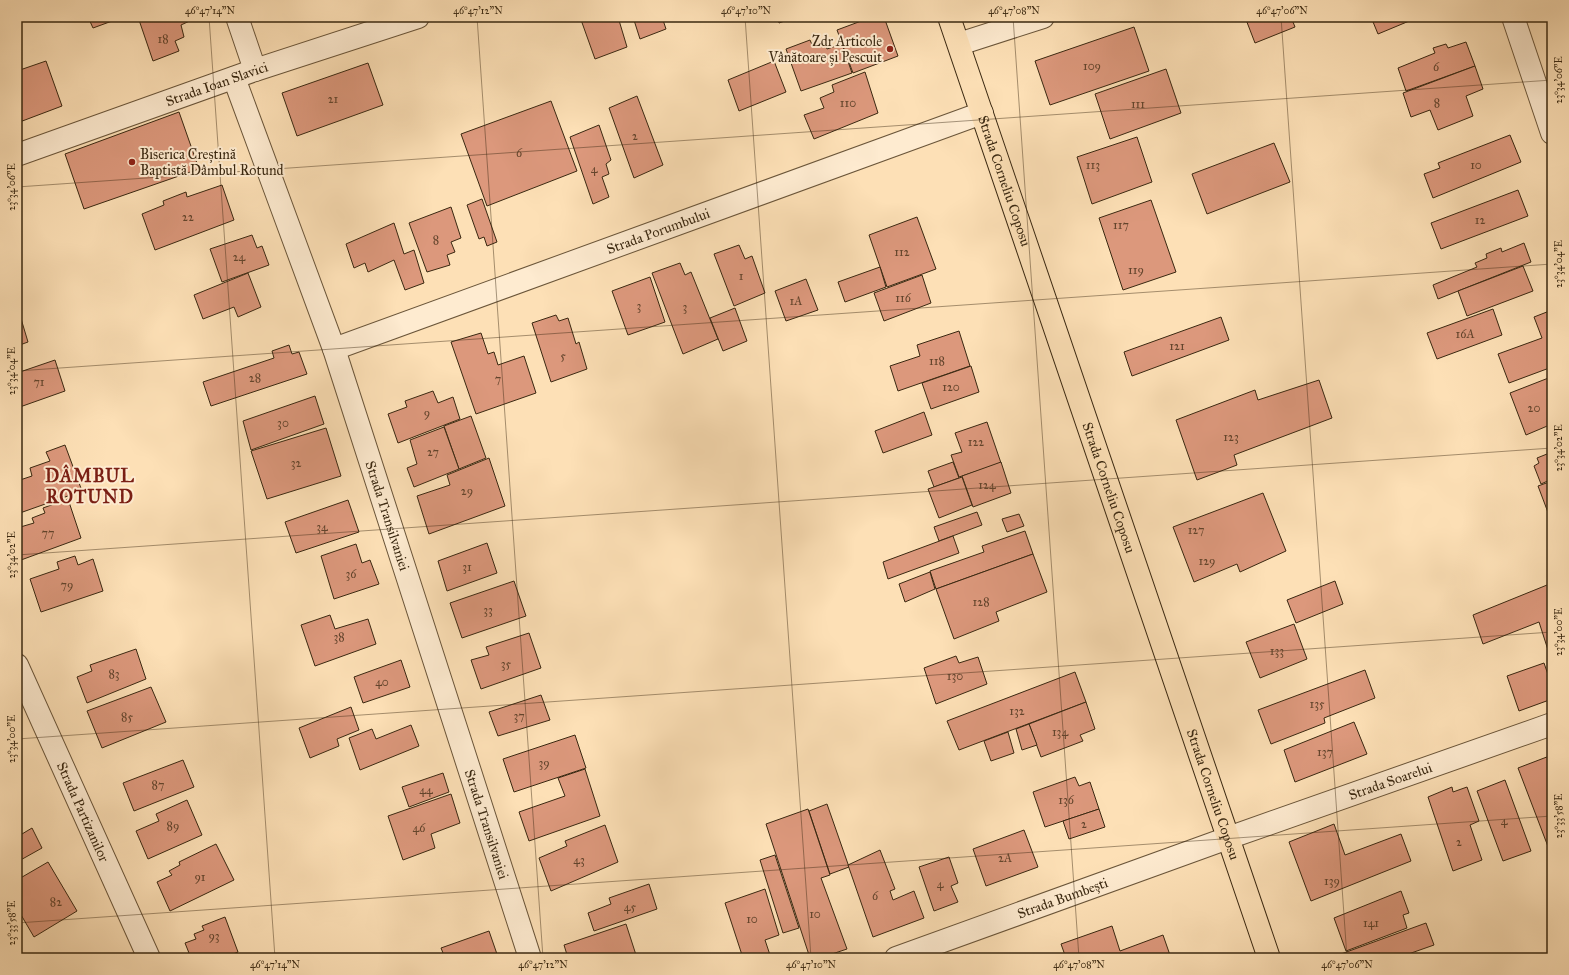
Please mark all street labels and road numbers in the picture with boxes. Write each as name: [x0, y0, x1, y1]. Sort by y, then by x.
street label: Strada Ioan Slavici: [163, 58, 270, 110]
street label: Strada Corneliu Coposu: [975, 113, 1035, 249]
street label: Strada Porumbului: [604, 204, 712, 258]
street label: Strada Corneliu Coposu: [1079, 420, 1139, 556]
street label: Strada Transilvaniei: [362, 459, 413, 573]
street label: Strada Corneliu Coposu: [1183, 727, 1244, 862]
street label: Strada Soarelui: [1346, 758, 1434, 803]
street label: Strada Partizanilor: [53, 759, 113, 865]
street label: Strada Transilvaniei: [461, 767, 513, 881]
street label: Strada Bumbești: [1015, 874, 1110, 922]

